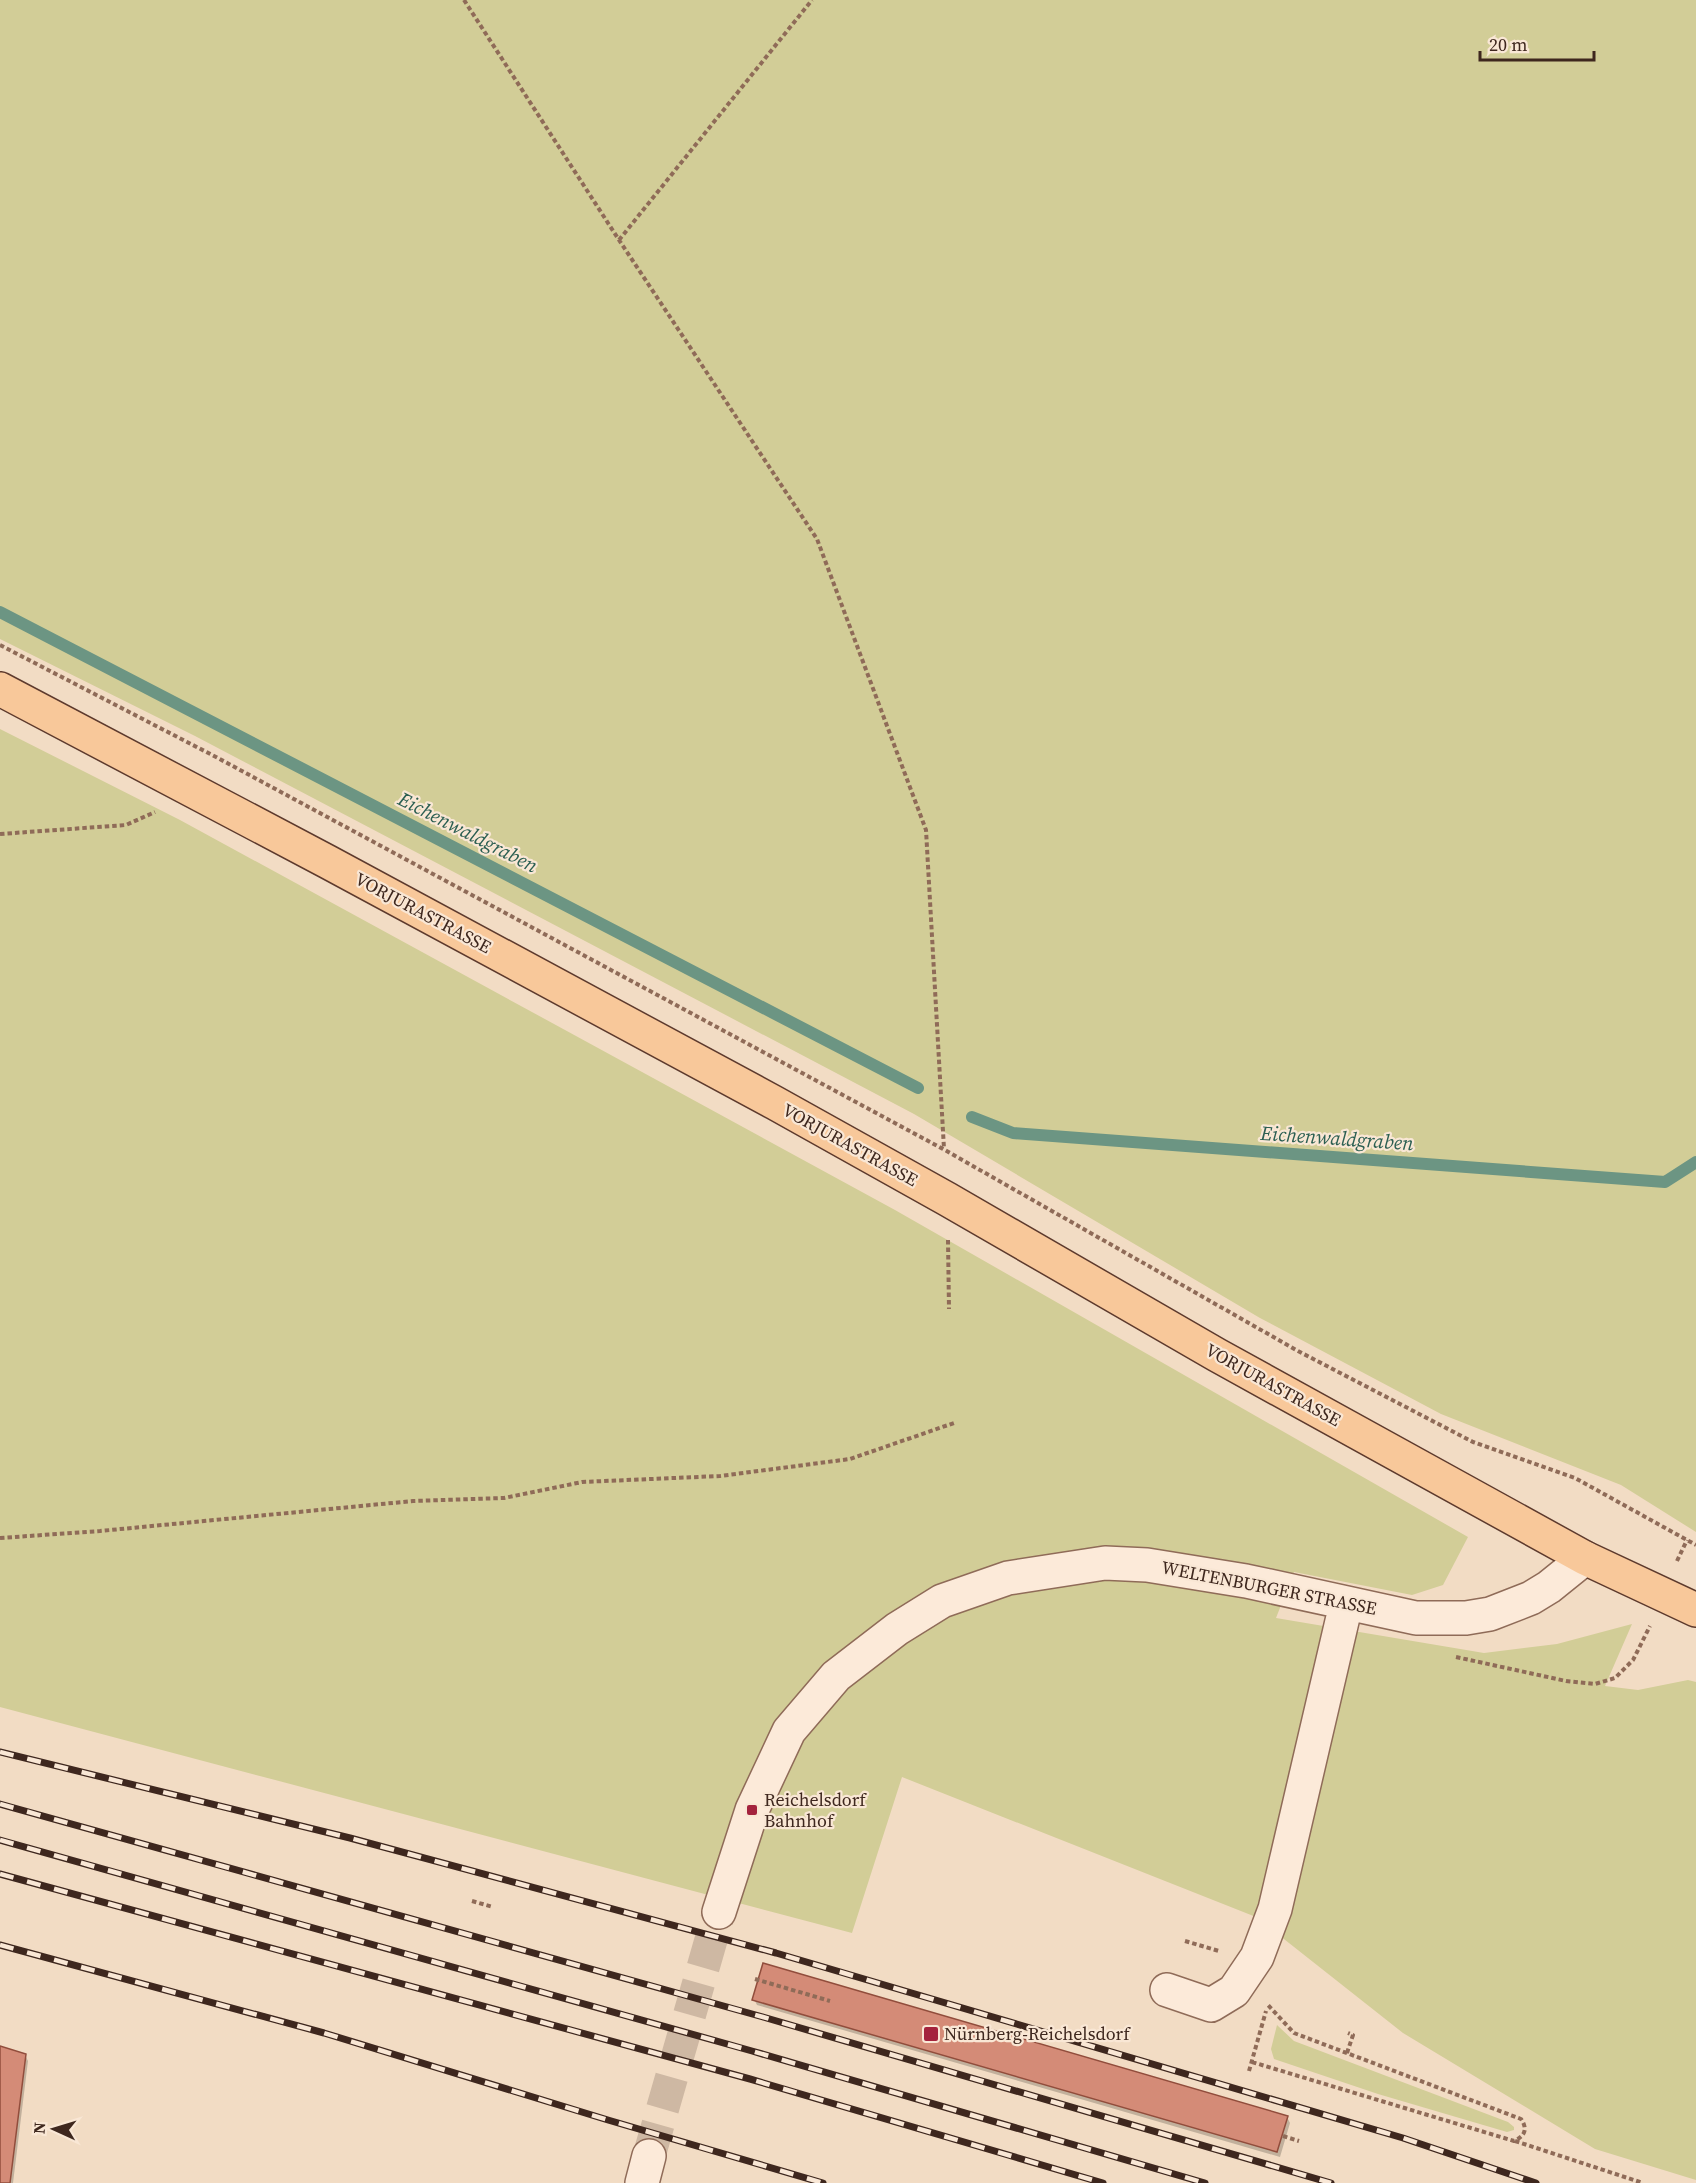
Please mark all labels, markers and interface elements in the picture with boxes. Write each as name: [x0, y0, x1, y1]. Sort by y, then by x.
scale bar: [1480, 24, 1594, 62]
text: 20 m: [1489, 32, 1527, 57]
water label: Eichenwaldgraben: [393, 784, 543, 880]
street label: VORJURASTRASSE: [351, 866, 496, 959]
street label: VORJURASTRASSE: [778, 1097, 922, 1192]
water label: Eichenwaldgraben: [1259, 1119, 1415, 1157]
street label: VORJURASTRASSE: [1201, 1337, 1345, 1432]
street label: WELTENBURGER STRASSE: [1159, 1554, 1379, 1621]
place label: Reichelsdorf Bahnhof: [764, 1787, 867, 1833]
marker: Reichelsdorf Bahnhof: [745, 1803, 759, 1817]
place label: Nürnberg-Reichelsdorf: [944, 2021, 1131, 2046]
marker: Nürnberg-Reichelsdorf: [922, 2025, 940, 2043]
north arrow: [24, 2099, 84, 2159]
text: N: [28, 2121, 50, 2135]

